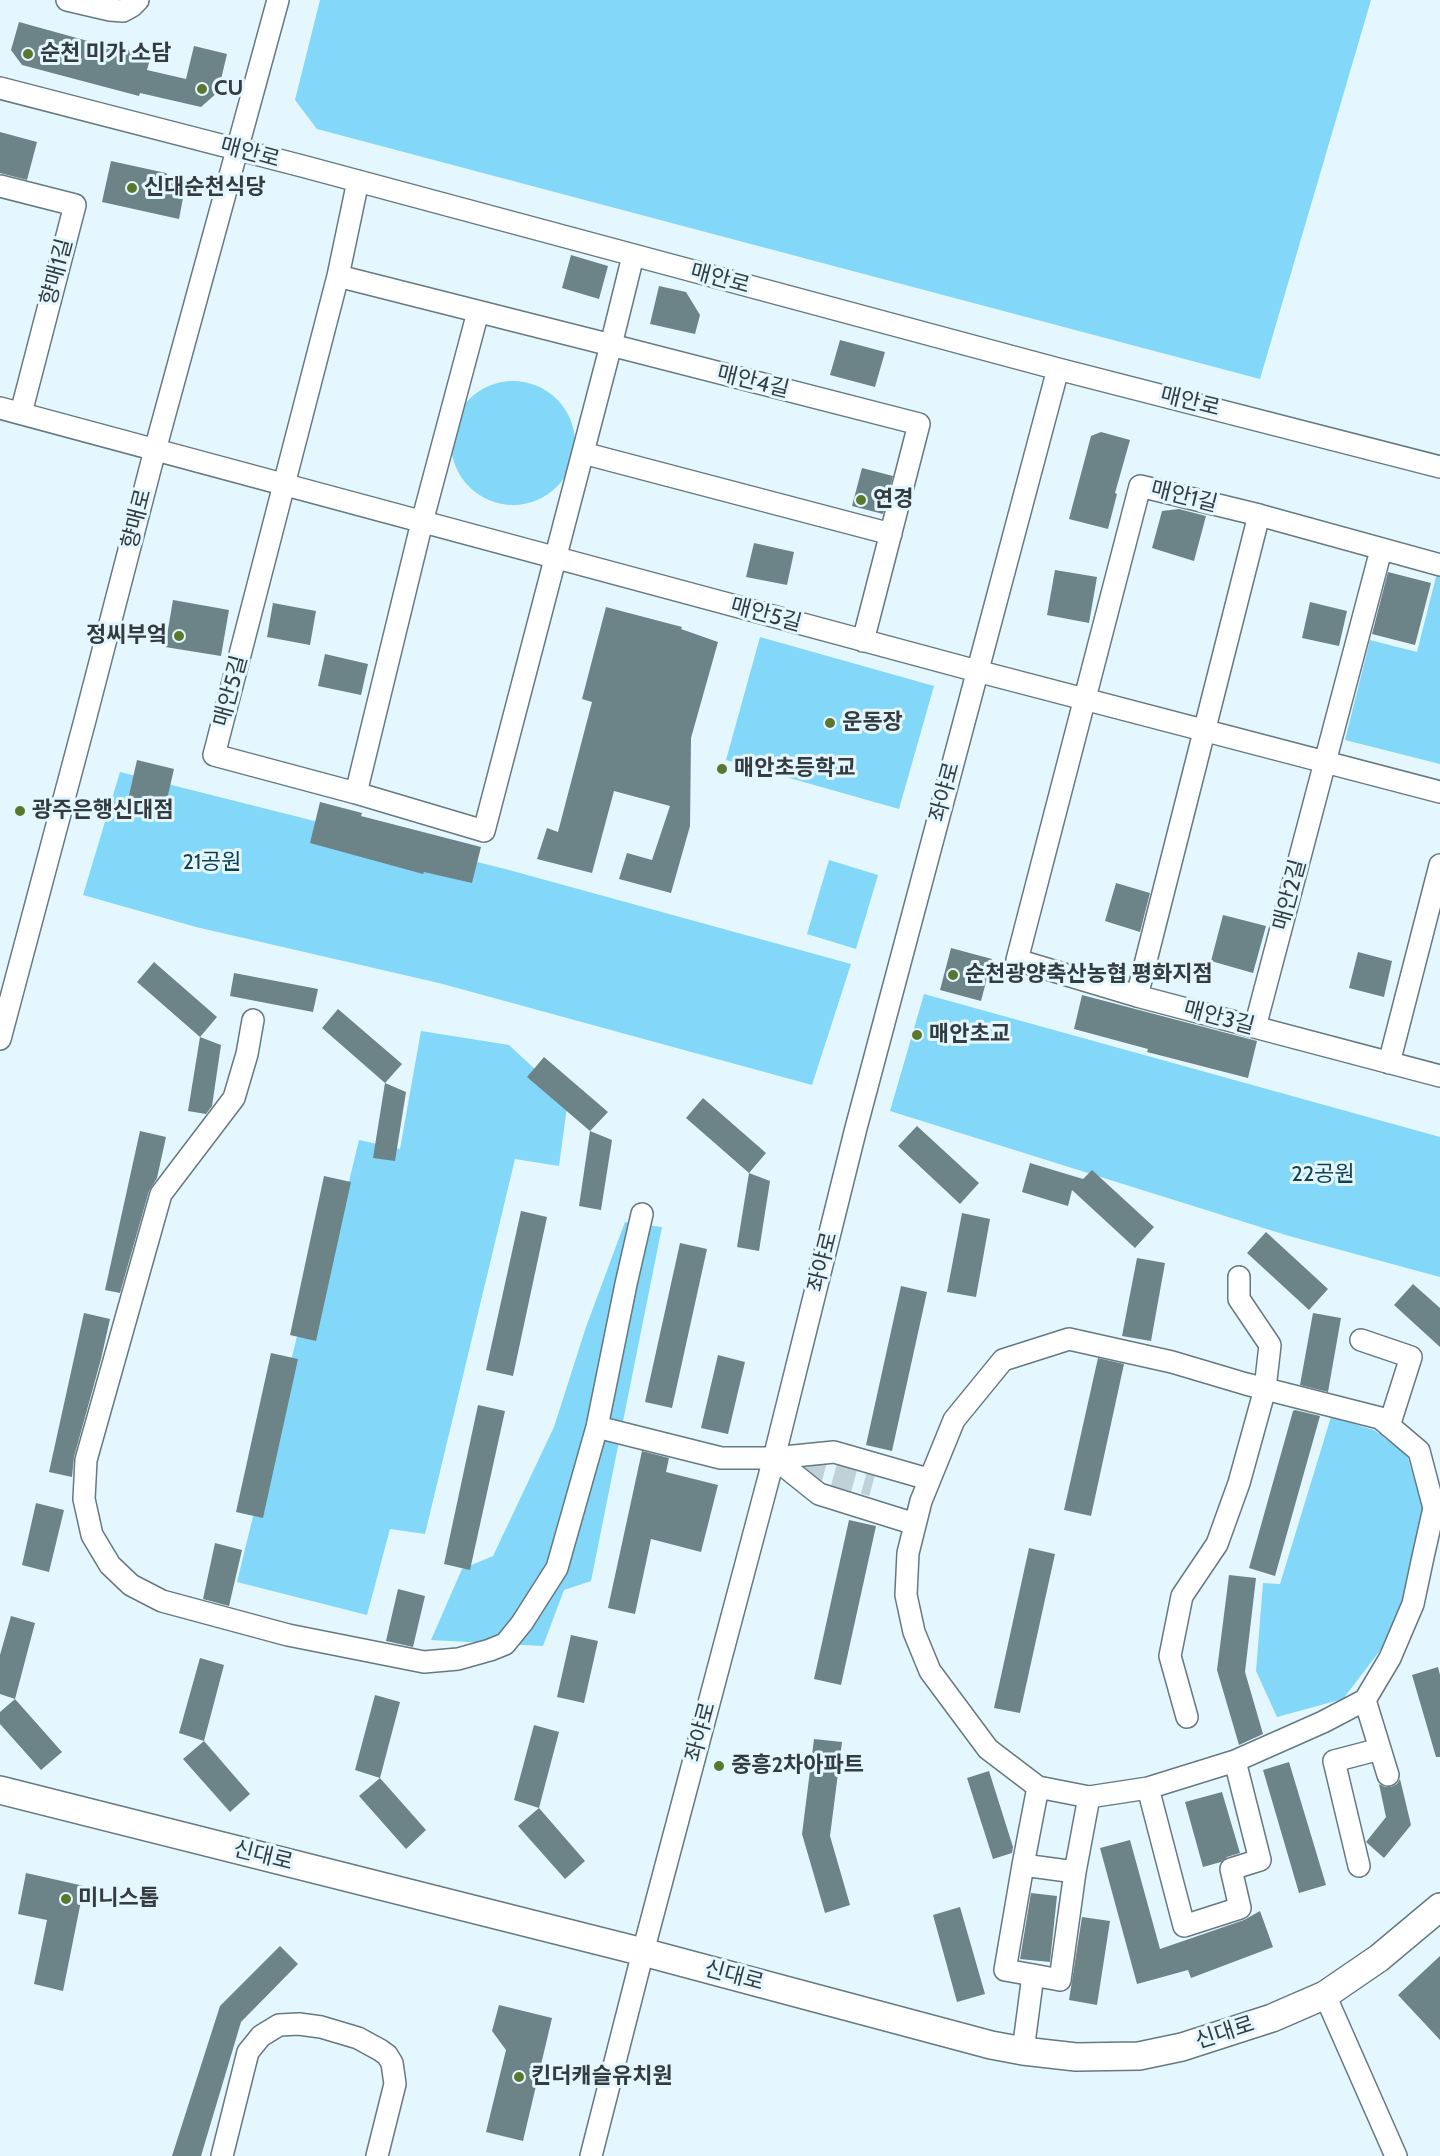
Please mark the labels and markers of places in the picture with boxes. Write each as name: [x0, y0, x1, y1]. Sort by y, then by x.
place label: 순천 미가 소담: [40, 41, 171, 67]
marker: 순천 미가 소담: [21, 47, 35, 61]
place label: CU: [214, 76, 243, 102]
marker: CU: [195, 82, 209, 96]
place label: 신대순천식당: [144, 175, 265, 201]
marker: 신대순천식당: [125, 181, 139, 195]
place label: 연경: [873, 487, 913, 513]
marker: 연경: [854, 493, 868, 507]
place label: 정씨부엌: [86, 623, 167, 649]
marker: 정씨부엌: [172, 629, 186, 643]
place label: 운동장: [842, 710, 903, 736]
marker: 운동장: [823, 716, 837, 730]
place label: 매안초등학교: [734, 756, 855, 782]
marker: 매안초등학교: [715, 762, 729, 776]
place label: 광주은행신대점: [32, 798, 174, 824]
marker: 광주은행신대점: [13, 804, 27, 818]
place label: 순천광양축산농협 평화지점: [965, 962, 1213, 988]
marker: 순천광양축산농협 평화지점: [946, 968, 960, 982]
place label: 매안초교: [929, 1022, 1010, 1048]
marker: 매안초교: [910, 1028, 924, 1042]
place label: 중흥2차아파트: [731, 1753, 864, 1779]
marker: 중흥2차아파트: [712, 1759, 726, 1773]
place label: 미니스톱: [78, 1886, 159, 1912]
marker: 미니스톱: [59, 1892, 73, 1906]
place label: 킨더캐슬유치원: [531, 2064, 673, 2090]
marker: 킨더캐슬유치원: [512, 2070, 526, 2084]

